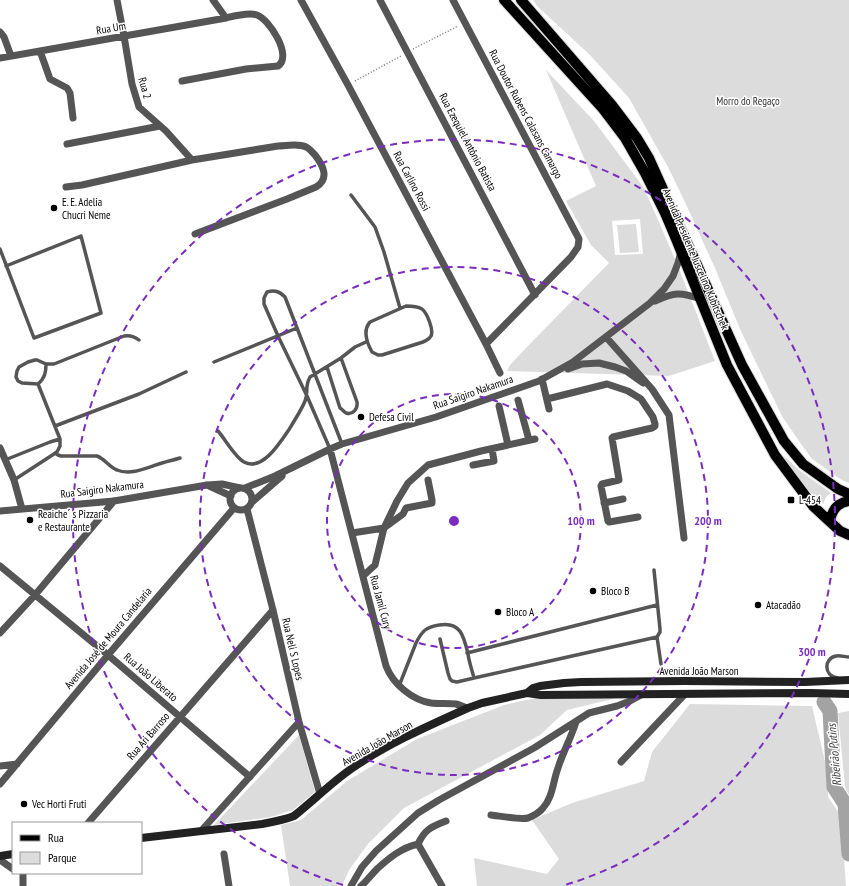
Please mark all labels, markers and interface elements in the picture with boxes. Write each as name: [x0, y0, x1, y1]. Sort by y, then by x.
street label: Rua Um: [95, 19, 127, 37]
street label: Rua Doutor Rubens Calasans Camargo: [486, 47, 566, 181]
street label: Rua 2: [135, 76, 155, 100]
street label: Rua Ezequiel Antônio Batista: [436, 91, 500, 193]
park label: Morro do Regaço: [716, 94, 780, 108]
street label: Rua Carlino Rossi: [390, 149, 434, 213]
street label: Avenida Presidente Juscelino Kubitschek: [660, 186, 732, 333]
place label: E. E. Adelia Chucri Neme: [62, 195, 111, 222]
marker: E. E. Adelia Chucri Neme: [49, 203, 59, 213]
street label: Rua Saigiro Nakamura: [431, 372, 515, 412]
place label: Defesa Civil: [369, 410, 414, 424]
marker: Defesa Civil: [356, 412, 366, 422]
street label: Rua Saigiro Nakamura: [60, 477, 144, 501]
place label: L-454: [799, 493, 821, 507]
marker: L-454: [786, 495, 796, 505]
place label: Reaiche´ s Pizzaria e Restaurante: [38, 507, 108, 534]
text: 100 m: [567, 513, 595, 528]
text: 200 m: [694, 513, 722, 528]
centre of rings: [447, 514, 461, 528]
marker: Reaiche´ s Pizzaria e Restaurante: [25, 515, 35, 525]
street label: Rua Jamil Cury: [367, 574, 395, 631]
street label: Avenida José de Moura Candelaria: [61, 584, 155, 692]
place label: Bloco B: [601, 584, 630, 598]
marker: Bloco B: [588, 586, 598, 596]
place label: Atacadão: [766, 598, 801, 612]
marker: Atacadão: [753, 600, 763, 610]
place label: Bloco A: [506, 605, 535, 619]
marker: Bloco A: [493, 607, 503, 617]
street label: Rua Neli S Lopes: [279, 617, 307, 682]
text: 300 m: [798, 644, 826, 659]
street label: Rua João Liberato: [121, 650, 181, 704]
street label: Avenida João Marson: [660, 664, 739, 678]
street label: Rua Ari Barroso: [124, 709, 173, 763]
street label: Avenida João Marson: [339, 717, 415, 769]
water label: Ribeirão Putins: [824, 721, 844, 787]
place label: Vec Horti Fruti: [31, 797, 86, 811]
marker: Vec Horti Fruti: [19, 799, 29, 809]
legend: [12, 822, 142, 874]
text: Rua: [48, 830, 64, 845]
text: Parque: [48, 850, 77, 865]

